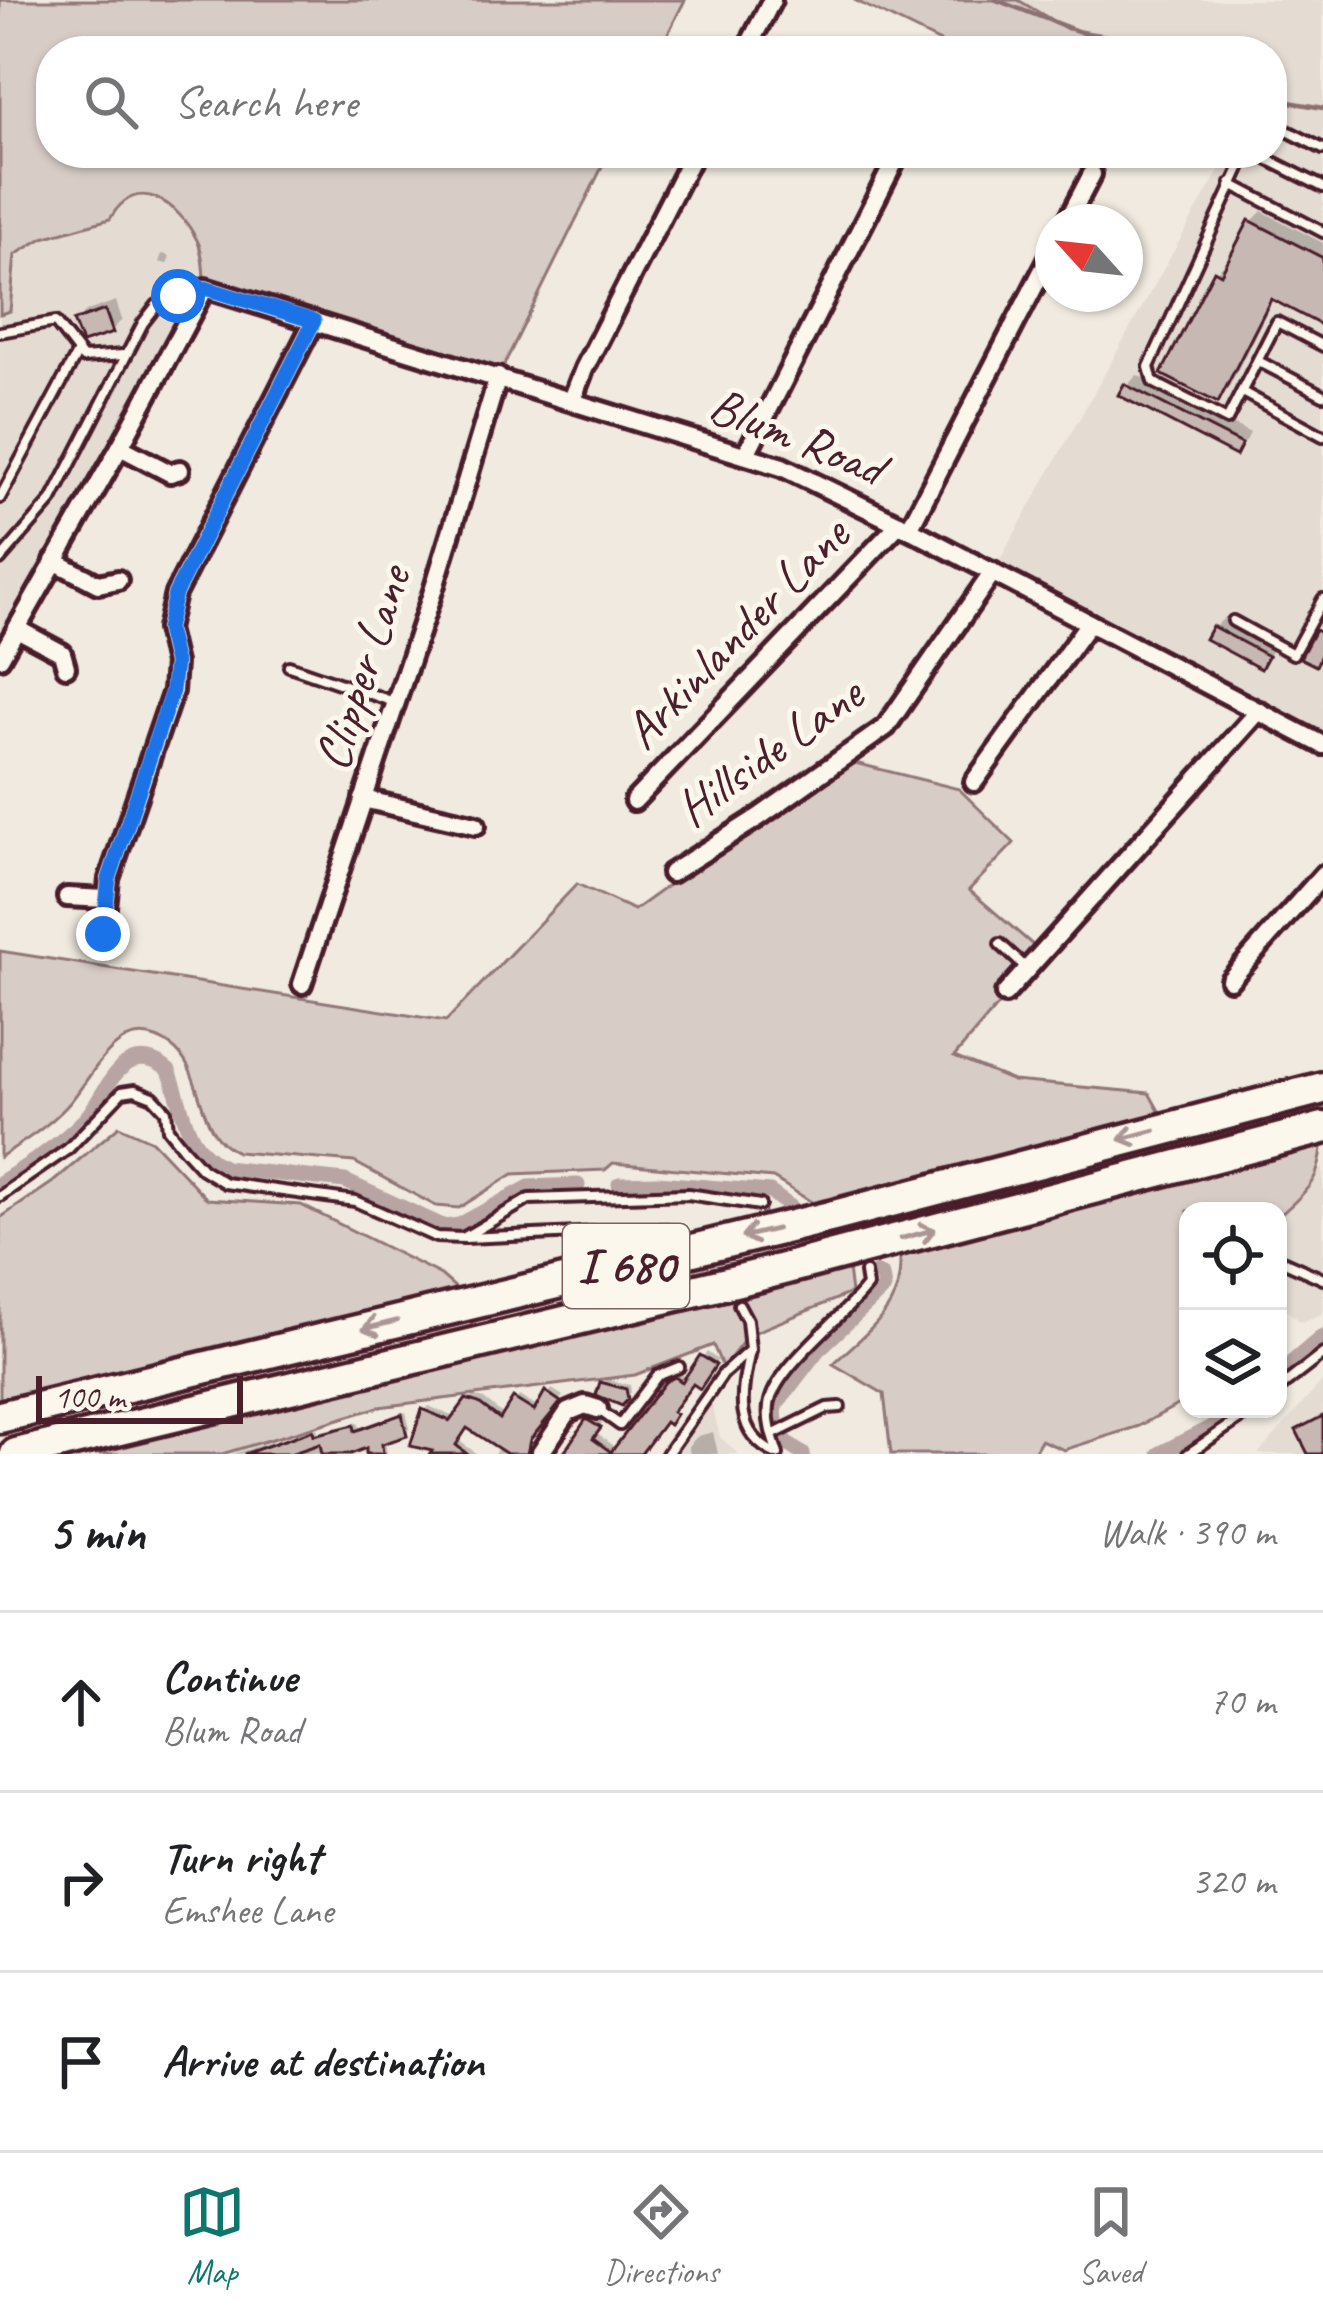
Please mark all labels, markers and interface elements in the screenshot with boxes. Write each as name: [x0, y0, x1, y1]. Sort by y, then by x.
search box: [36, 36, 1287, 168]
icon: search: [78, 69, 144, 135]
text: Search here: [174, 74, 357, 131]
north arrow: [1035, 204, 1143, 312]
route start: [151, 269, 205, 323]
street label: Blum Road: [700, 372, 900, 502]
street label: Arkinlander Lane: [610, 501, 865, 762]
street label: Clipper Lane: [299, 555, 426, 778]
street label: Hillside Lane: [663, 660, 878, 840]
route end: [76, 907, 130, 961]
one-way arrow: [1118, 1126, 1156, 1148]
map controls: [1179, 1202, 1287, 1418]
button: locate: [1179, 1202, 1287, 1310]
one-way arrow: [899, 1222, 937, 1244]
one-way arrow: [741, 1223, 779, 1246]
road number: I 680: [563, 1224, 689, 1308]
button: layers: [1179, 1310, 1287, 1418]
one-way arrow: [362, 1315, 400, 1337]
scale bar: [36, 1370, 243, 1423]
text: 100 m: [54, 1376, 125, 1418]
text: 5 min: [48, 1500, 145, 1564]
text: Walk · 390 m: [1099, 1508, 1275, 1557]
text: Continue: [162, 1649, 296, 1706]
icon: ahead: [48, 1669, 114, 1735]
text: 70 m: [1209, 1677, 1275, 1726]
text: Blum Road: [162, 1706, 302, 1755]
text: Turn right: [162, 1829, 320, 1886]
icon: right: [48, 1849, 114, 1915]
text: 320 m: [1191, 1857, 1275, 1906]
text: Emshee Lane: [162, 1886, 333, 1935]
icon: arrive: [48, 2029, 114, 2095]
text: Arrive at destination: [162, 2033, 484, 2090]
tab: Map: [179, 2179, 245, 2293]
tab: Directions: [604, 2179, 719, 2293]
tab: Saved: [1078, 2179, 1144, 2293]

